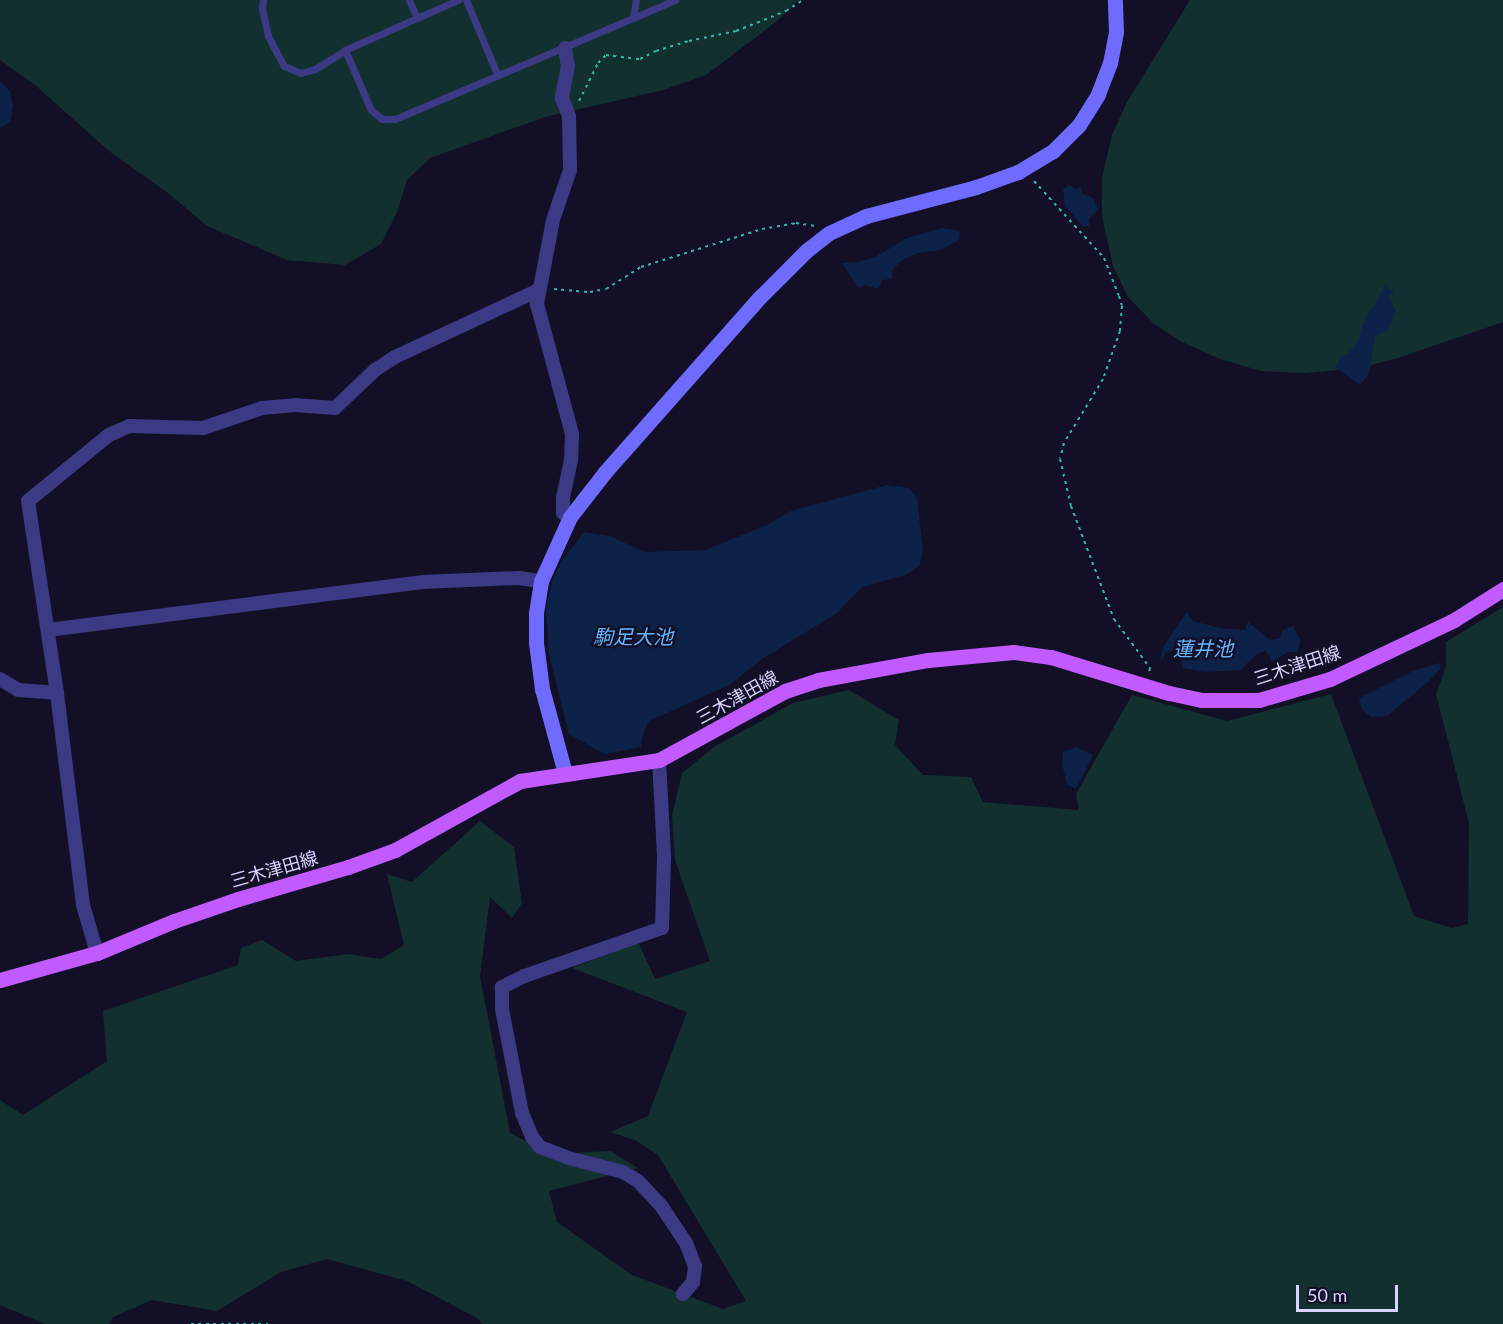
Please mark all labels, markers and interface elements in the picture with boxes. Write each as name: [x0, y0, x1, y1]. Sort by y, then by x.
water label: 駒足大池: [593, 624, 673, 648]
water label: 蓮井池: [1173, 636, 1233, 660]
street label: 三木津田線: [1251, 641, 1343, 689]
street label: 三木津田線: [692, 666, 782, 728]
street label: 三木津田線: [228, 846, 320, 892]
scale bar: [1299, 1273, 1401, 1311]
text: 50 m: [1307, 1284, 1347, 1306]

